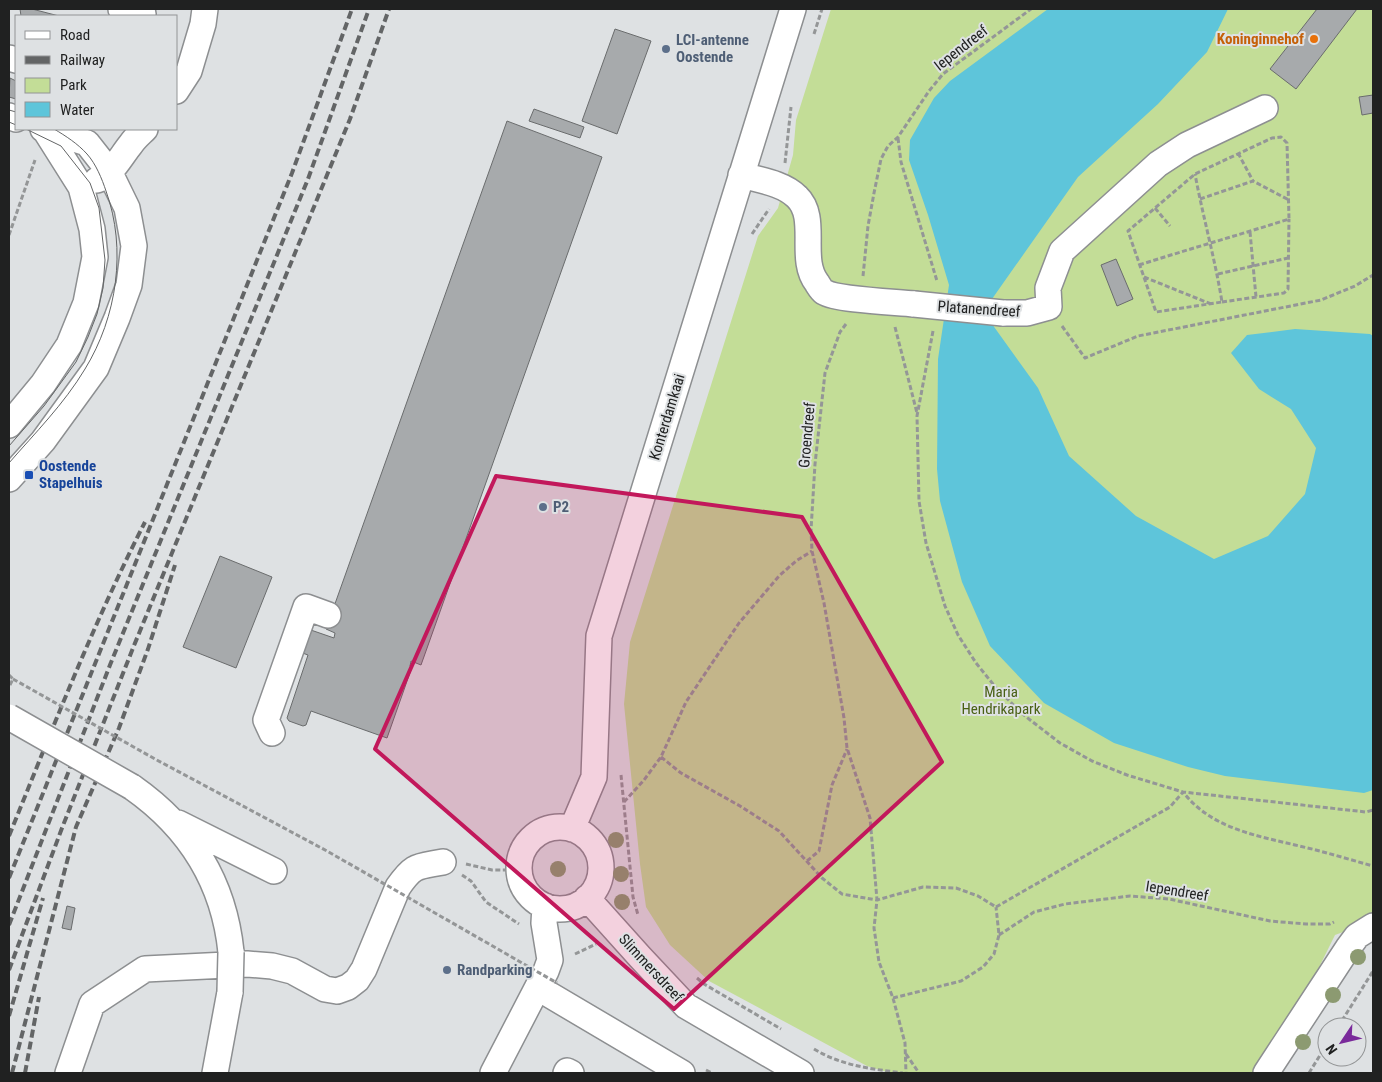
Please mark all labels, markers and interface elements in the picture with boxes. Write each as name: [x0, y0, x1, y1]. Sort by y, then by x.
legend: [15, 15, 178, 130]
street label: Iependreef: [931, 21, 992, 75]
text: Road: [60, 26, 90, 44]
place label: Koninginnehof: [1217, 30, 1304, 48]
place label: LCI-antenne Oostende: [676, 31, 749, 66]
marker: Koninginnehof: [1308, 33, 1320, 45]
marker: LCI-antenne Oostende: [660, 43, 672, 55]
text: Railway: [60, 51, 105, 69]
text: Park: [60, 76, 87, 94]
text: Water: [60, 101, 95, 119]
street label: Platanendreef: [937, 297, 1021, 321]
street label: Konterdamkaai: [645, 372, 689, 462]
street label: Groendreef: [795, 401, 819, 469]
place label: Oostende Stapelhuis: [39, 457, 103, 492]
marker: Oostende Stapelhuis: [23, 469, 35, 481]
place label: P2: [553, 498, 569, 516]
marker: P2: [537, 501, 549, 513]
park label: Maria Hendrikapark: [962, 683, 1041, 718]
street label: Iependreef: [1144, 877, 1210, 905]
street label: Slimmersdreef: [615, 930, 687, 1006]
place label: Randparking: [457, 961, 533, 979]
marker: Randparking: [441, 964, 453, 976]
north arrow: [1317, 1017, 1367, 1067]
text: N: [1322, 1041, 1340, 1058]

